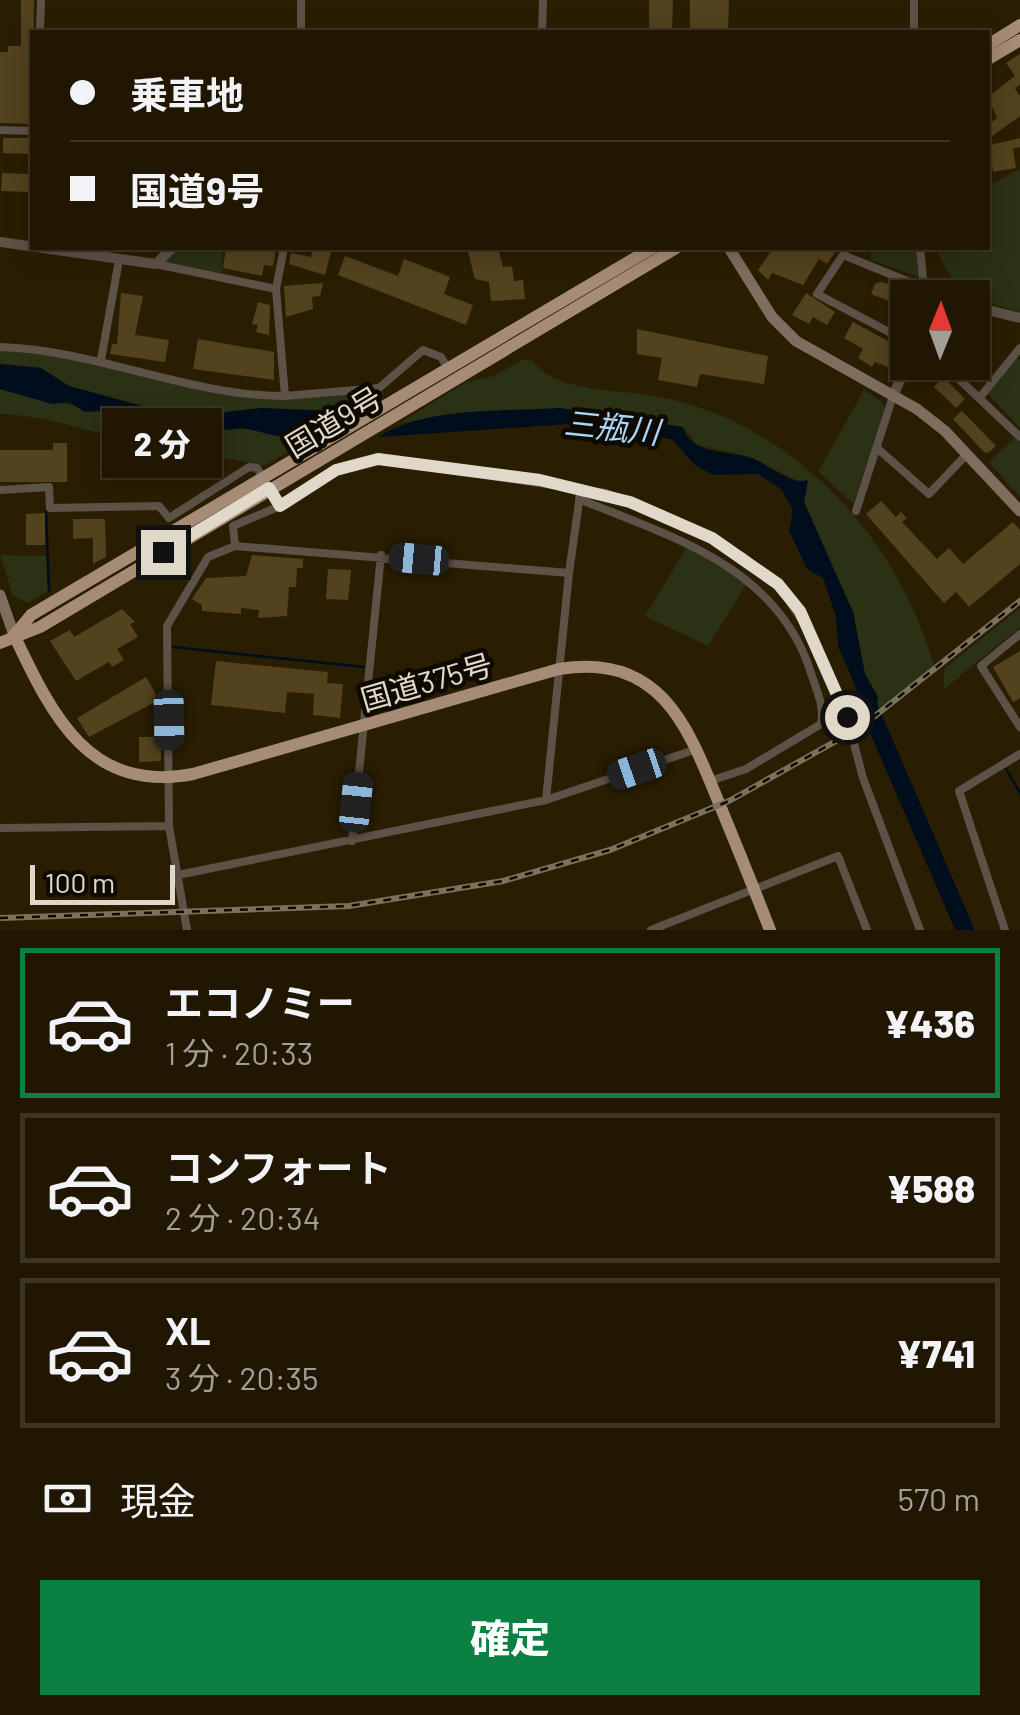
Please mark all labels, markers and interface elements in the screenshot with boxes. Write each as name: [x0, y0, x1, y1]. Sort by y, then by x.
text: 乗車地: [130, 71, 244, 117]
text: 国道9号: [130, 167, 264, 213]
north arrow: [890, 280, 990, 380]
map controls: [890, 280, 990, 380]
street label: 国道9号: [278, 378, 388, 464]
water label: 三瓶川: [562, 402, 665, 450]
callout: 2 分: [103, 407, 223, 477]
text: 2 分: [134, 424, 190, 462]
route end: [141, 530, 186, 575]
car: [388, 541, 450, 577]
street label: 国道375号: [356, 645, 496, 717]
car: [153, 690, 185, 750]
route start: [825, 695, 870, 740]
car: [604, 745, 670, 793]
car: [338, 771, 374, 833]
scale bar: [30, 860, 175, 904]
text: 100 m: [45, 865, 115, 899]
icon: car: [45, 978, 135, 1068]
text: エコノミー: [165, 979, 355, 1025]
text: ¥436: [884, 1000, 975, 1046]
text: 1 分 · 20:33: [165, 1033, 313, 1071]
icon: car: [45, 1143, 135, 1233]
text: コンフォート: [165, 1144, 392, 1190]
text: ¥588: [886, 1165, 975, 1211]
text: 2 分 · 20:34: [165, 1198, 320, 1236]
text: XL: [165, 1307, 211, 1353]
icon: car: [45, 1308, 135, 1398]
text: ¥741: [896, 1330, 975, 1376]
text: 3 分 · 20:35: [165, 1358, 318, 1396]
icon: cash: [40, 1471, 95, 1526]
text: 現金: [120, 1477, 196, 1523]
text: 570 m: [897, 1479, 980, 1517]
button: 確定: [40, 1580, 980, 1695]

